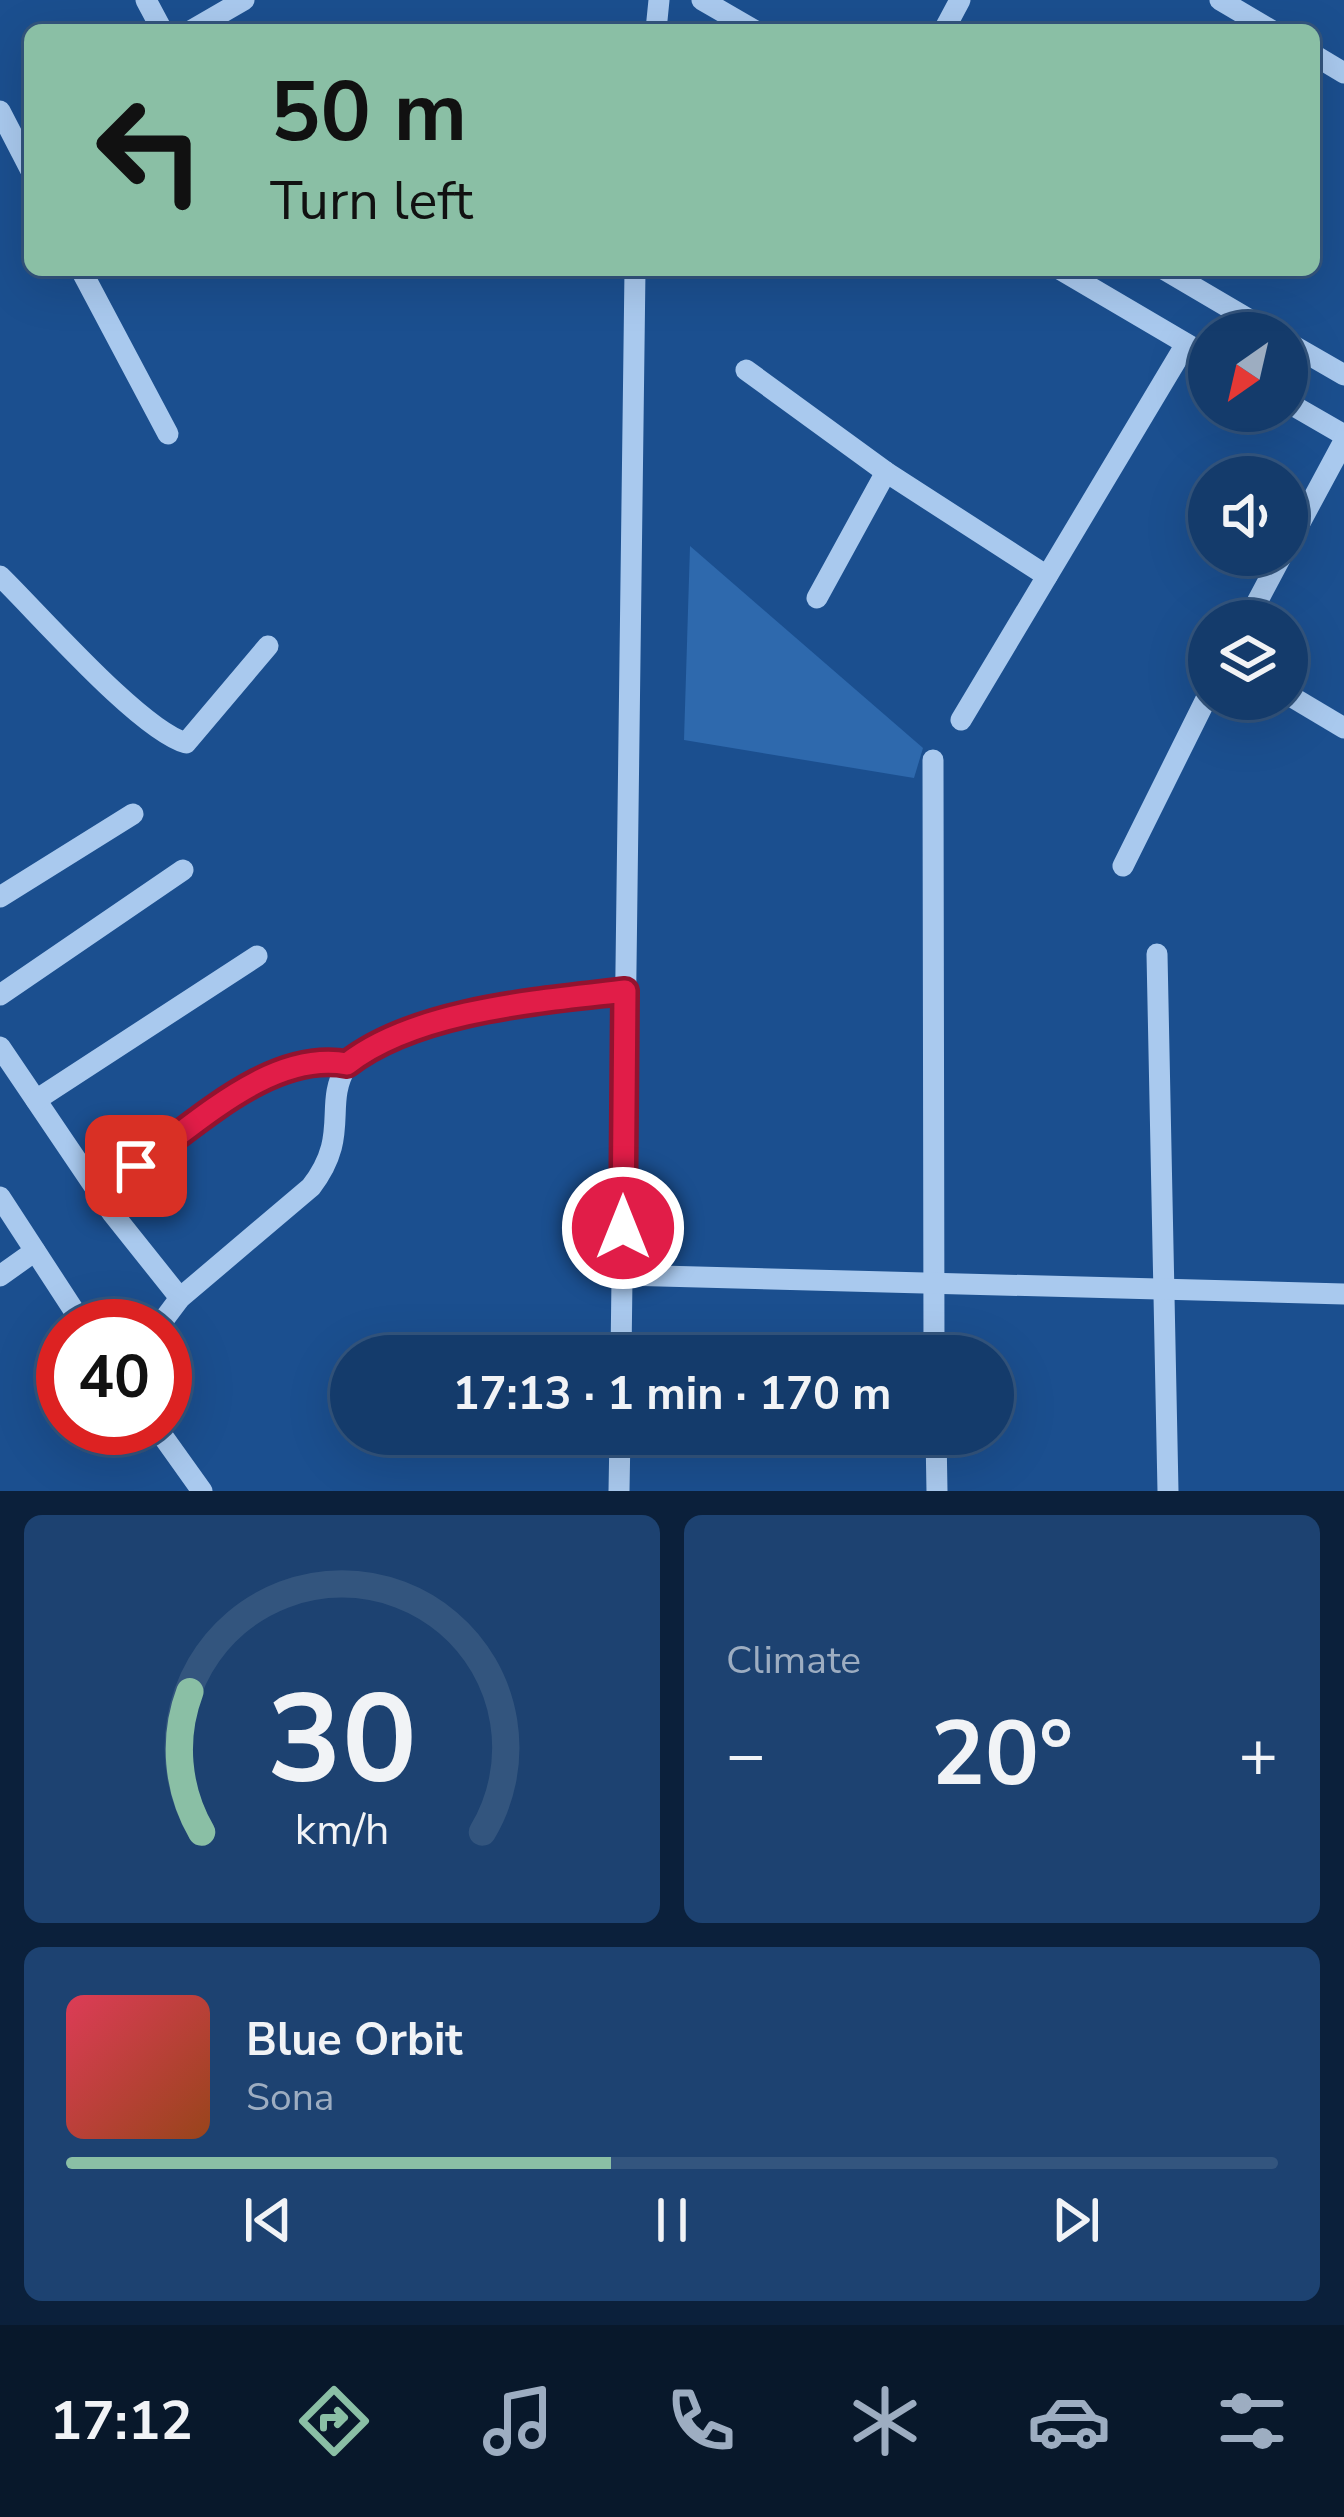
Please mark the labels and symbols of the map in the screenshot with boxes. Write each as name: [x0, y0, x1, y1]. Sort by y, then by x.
north arrow: [1188, 312, 1308, 432]
pin: [85, 1115, 187, 1217]
position arrow: [560, 1165, 686, 1291]
speed limit sign: 40: [36, 1299, 192, 1455]

